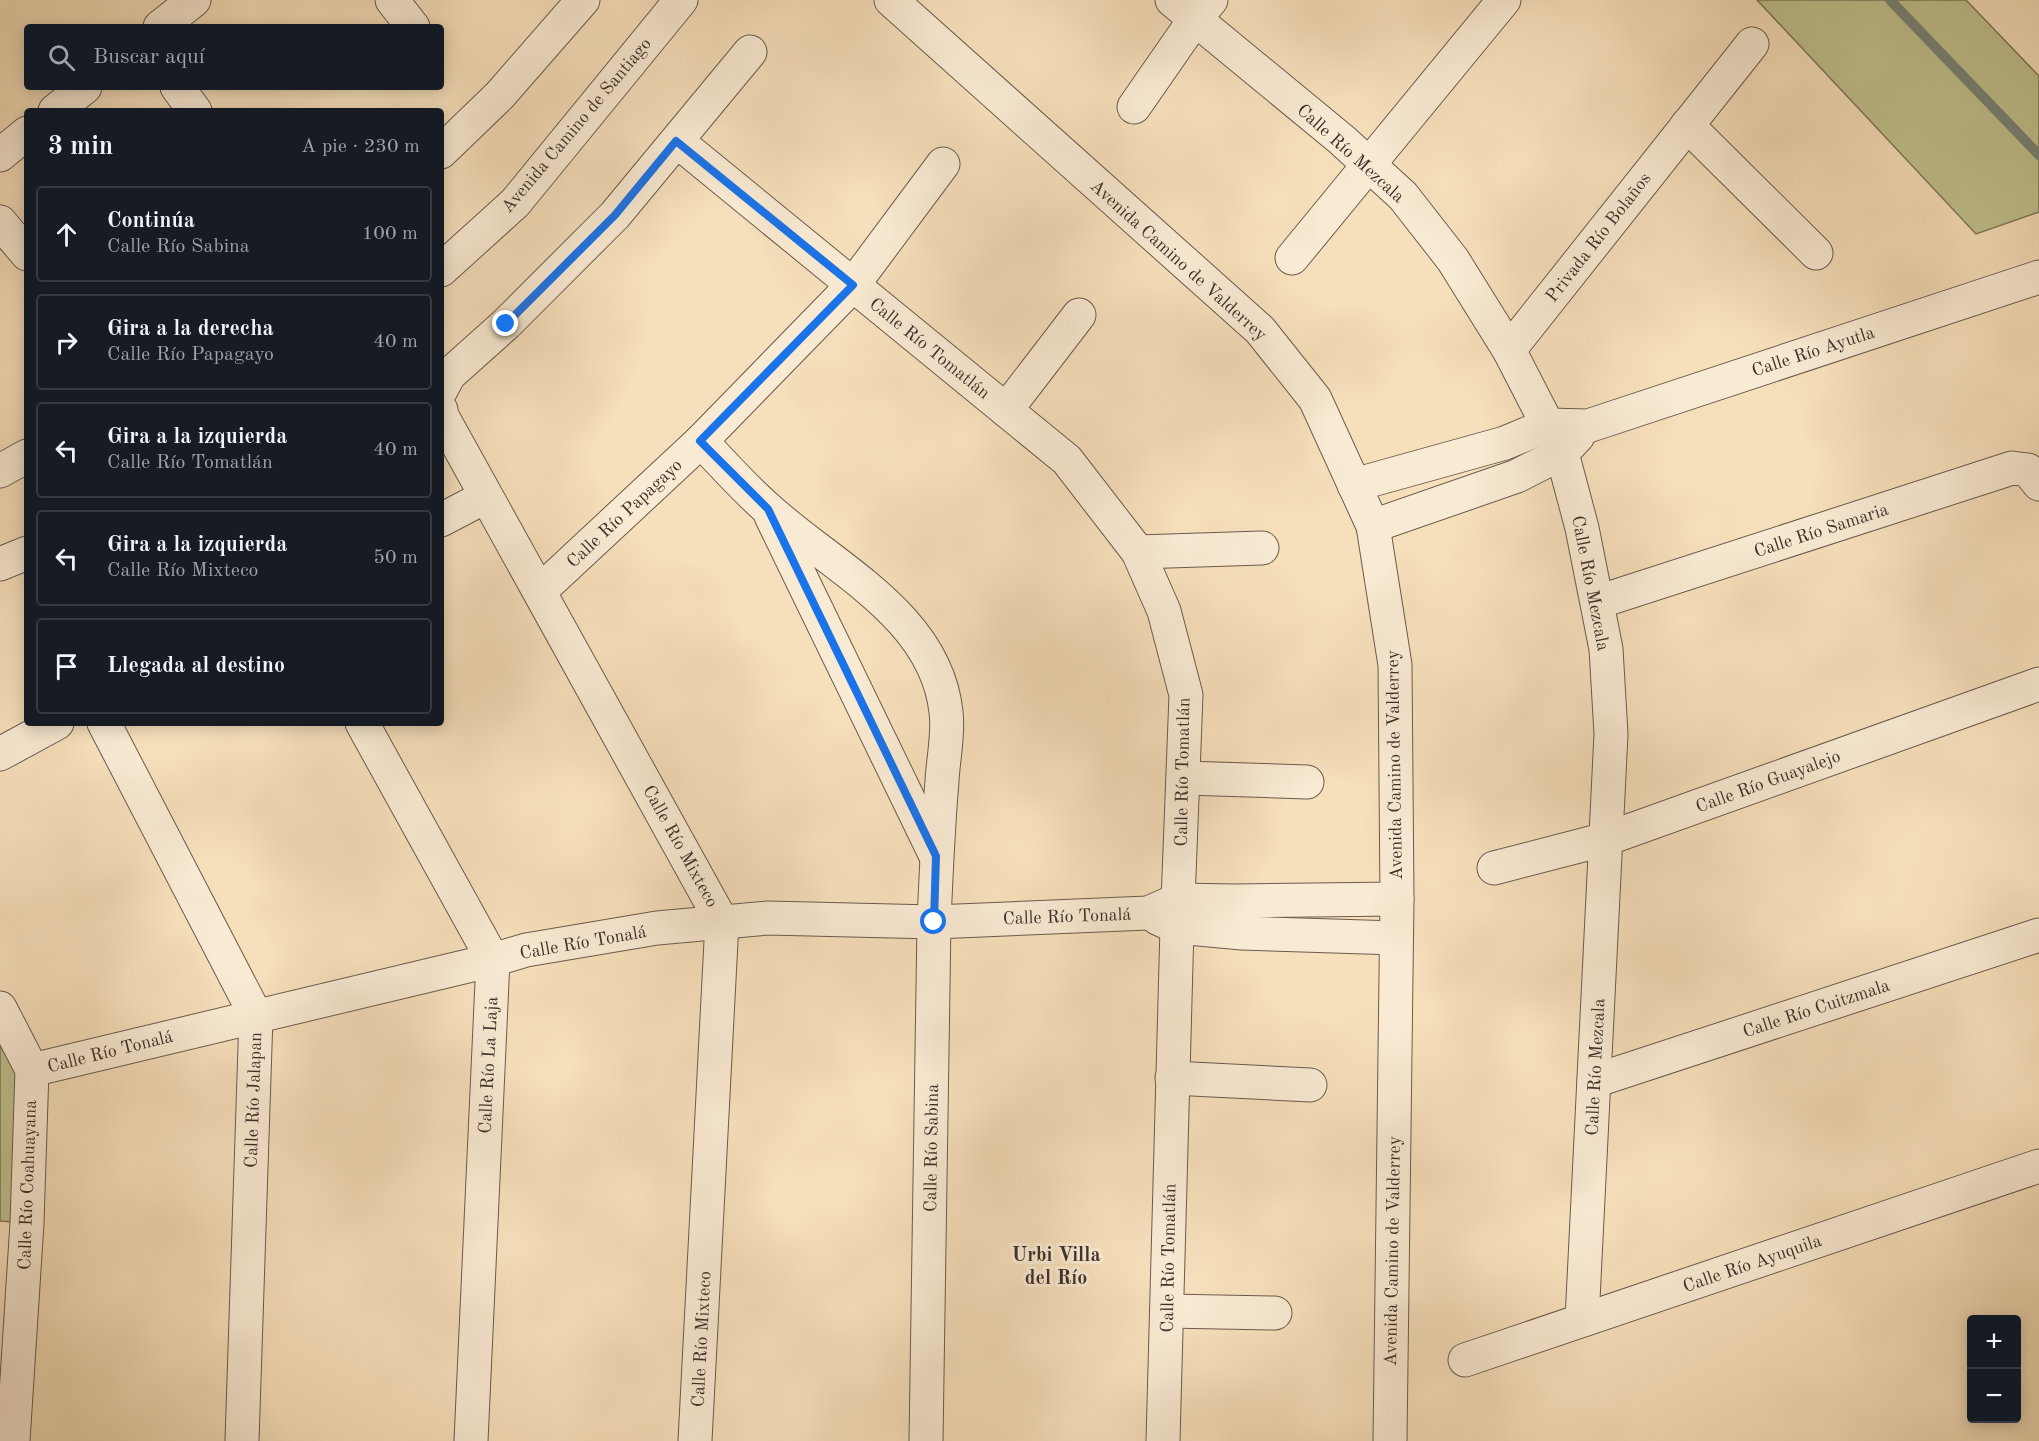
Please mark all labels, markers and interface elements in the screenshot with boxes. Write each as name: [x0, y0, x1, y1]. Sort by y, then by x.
search box: [24, 24, 444, 90]
street label: Avenida Camino de Santiago: [498, 35, 655, 217]
icon: search: [45, 41, 78, 74]
text: Buscar aquí: [93, 46, 205, 68]
street label: Calle Río Mezcala: [1293, 101, 1408, 207]
text: 3 min: [48, 134, 113, 160]
text: A pie · 230 m: [301, 137, 420, 157]
street label: Privada Río Bolaños: [1543, 169, 1655, 306]
street label: Avenida Camino de Valderrey: [1087, 177, 1270, 345]
text: Continúa: [107, 210, 195, 232]
icon: ahead: [50, 218, 83, 251]
text: 100 m: [362, 224, 418, 244]
text: Calle Río Sabina: [107, 237, 250, 257]
street label: Calle Río Tomatlán: [866, 295, 993, 403]
route end: [492, 310, 518, 336]
text: Gira a la derecha: [107, 318, 274, 340]
street label: Calle Río Ayutla: [1750, 324, 1877, 380]
icon: right: [50, 326, 83, 359]
text: 40 m: [373, 332, 418, 352]
text: Calle Río Papagayo: [107, 345, 274, 365]
text: Gira a la izquierda: [107, 426, 287, 448]
icon: left: [50, 434, 83, 467]
text: 40 m: [373, 440, 418, 460]
text: Calle Río Tomatlán: [107, 453, 273, 473]
street label: Calle Río Papagayo: [564, 456, 686, 572]
street label: Calle Río Samaria: [1752, 501, 1891, 561]
street label: Calle Río Mezcala: [1568, 514, 1612, 652]
text: Gira a la izquierda: [107, 534, 287, 556]
icon: left: [50, 542, 83, 575]
text: 50 m: [373, 548, 418, 568]
text: Calle Río Mixteco: [107, 561, 259, 581]
street label: Avenida Camino de Valderrey: [1384, 649, 1406, 880]
icon: arrive: [50, 650, 83, 683]
text: Llegada al destino: [107, 655, 285, 677]
street label: Calle Río Tomatlán: [1173, 697, 1193, 847]
street label: Calle Río Guayalejo: [1694, 747, 1843, 816]
street label: Calle Río Mixteco: [639, 782, 721, 911]
street label: Calle Río Tonalá: [1002, 906, 1132, 928]
route start: [920, 908, 946, 934]
street label: Calle Río Tonalá: [518, 923, 648, 963]
street label: Calle Río Cuitzmala: [1741, 977, 1892, 1041]
street label: Calle Río La Laja: [476, 996, 502, 1134]
street label: Calle Río Mezcala: [1583, 998, 1609, 1136]
street label: Calle Río Tonalá: [46, 1028, 175, 1076]
street label: Calle Río Jalapan: [243, 1031, 265, 1168]
street label: Calle Río Sabina: [922, 1084, 942, 1212]
street label: Calle Río Coahuayana: [16, 1100, 40, 1270]
street label: Avenida Camino de Valderrey: [1382, 1135, 1404, 1366]
street label: Calle Río Tomatlán: [1159, 1183, 1179, 1333]
street label: Calle Río Ayuquila: [1681, 1232, 1824, 1296]
district label: Urbi Villa del Río: [1011, 1246, 1101, 1289]
street label: Calle Río Mixteco: [689, 1270, 715, 1408]
map controls: [1967, 1315, 2021, 1423]
button: +: [1967, 1315, 2021, 1369]
button: −: [1967, 1369, 2021, 1423]

